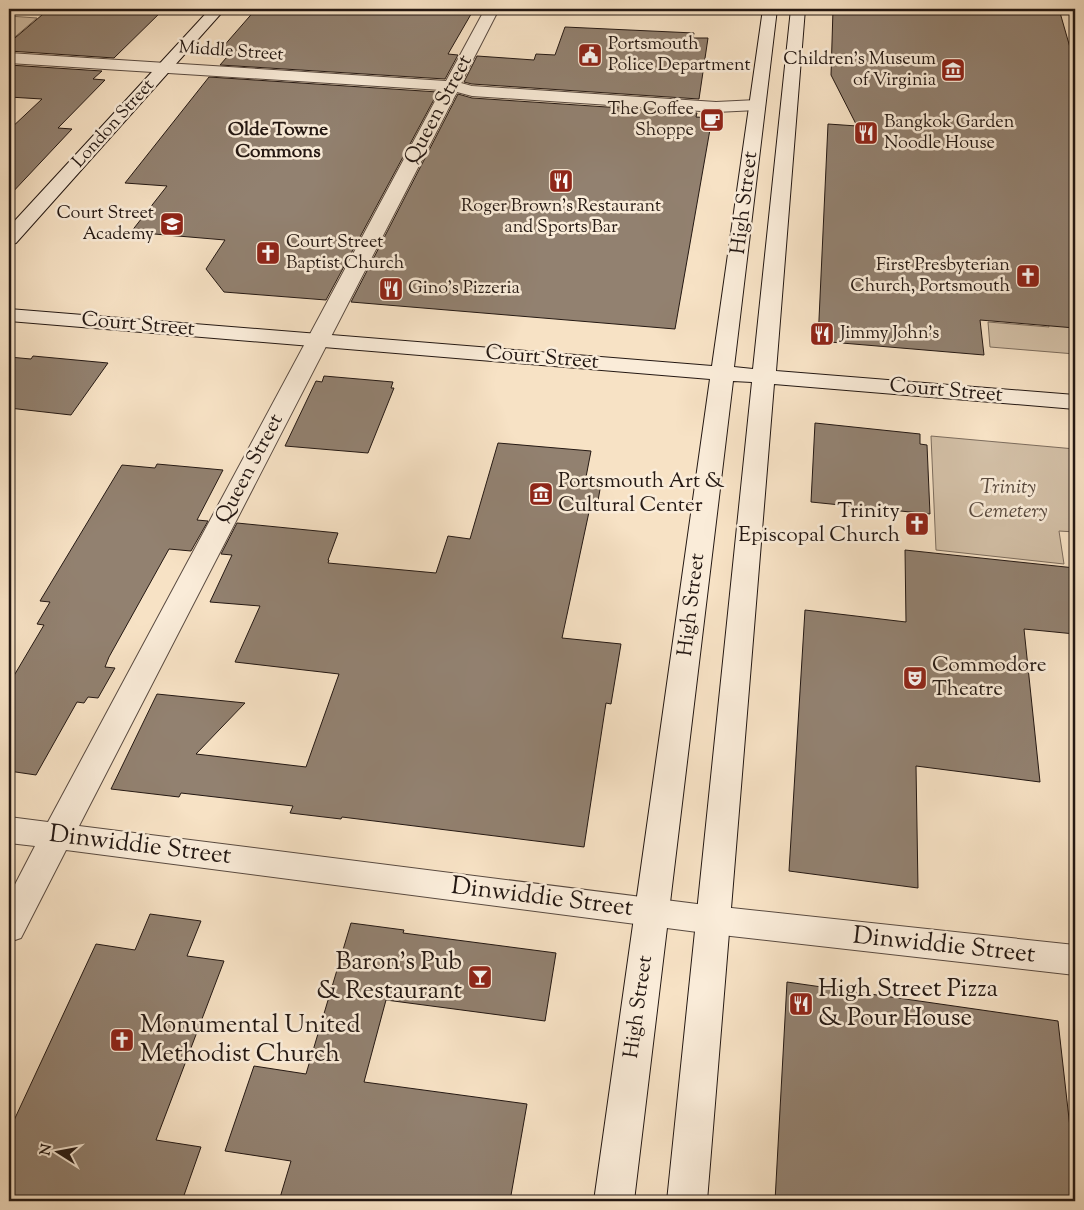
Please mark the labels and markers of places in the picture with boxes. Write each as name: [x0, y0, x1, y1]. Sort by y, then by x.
place label: Portsmouth Police Department: [608, 32, 751, 79]
public building icon: Portsmouth Police Department: [577, 42, 603, 68]
place label: Children's Museum of Virginia: [783, 47, 936, 94]
museum icon: Children's Museum of Virginia: [940, 57, 966, 83]
place label: The Coffee Shoppe: [608, 97, 694, 144]
cafe icon: The Coffee Shoppe: [699, 107, 725, 133]
place label: Bangkok Garden Noodle House: [884, 110, 1015, 157]
restaurant icon: Bangkok Garden Noodle House: [853, 120, 879, 146]
restaurant icon: Roger Brown's Restaurant and Sports Bar: [548, 168, 574, 194]
place label: Roger Brown's Restaurant and Sports Bar: [461, 194, 661, 241]
place label: Court Street Academy: [57, 201, 154, 248]
school or university icon: Court Street Academy: [159, 211, 185, 237]
place label: Court Street Baptist Church: [286, 230, 405, 277]
church icon: Court Street Baptist Church: [255, 240, 281, 266]
place label: First Presbyterian Church, Portsmouth: [850, 253, 1010, 300]
church icon: First Presbyterian Church, Portsmouth: [1015, 263, 1041, 289]
restaurant icon: Gino's Pizzeria: [378, 276, 404, 302]
place label: Gino's Pizzeria: [408, 276, 520, 302]
restaurant icon: Jimmy John's: [809, 321, 835, 347]
place label: Jimmy John's: [839, 321, 939, 347]
place label: Portsmouth Art & Cultural Center: [558, 467, 725, 521]
museum icon: Portsmouth Art & Cultural Center: [528, 481, 554, 507]
place label: Trinity Episcopal Church: [738, 497, 901, 551]
church icon: Trinity Episcopal Church: [904, 511, 930, 537]
place label: Commodore Theatre: [932, 651, 1047, 705]
theatre icon: Commodore Theatre: [902, 665, 928, 691]
place label: Baron’s Pub & Restaurant: [316, 945, 462, 1010]
bar icon: Baron’s Pub & Restaurant: [467, 964, 493, 990]
place label: High Street Pizza & Pour House: [818, 972, 999, 1037]
restaurant icon: High Street Pizza & Pour House: [788, 991, 814, 1017]
place label: Monumental United Methodist Church: [140, 1008, 361, 1073]
church icon: Monumental United Methodist Church: [109, 1027, 135, 1053]

